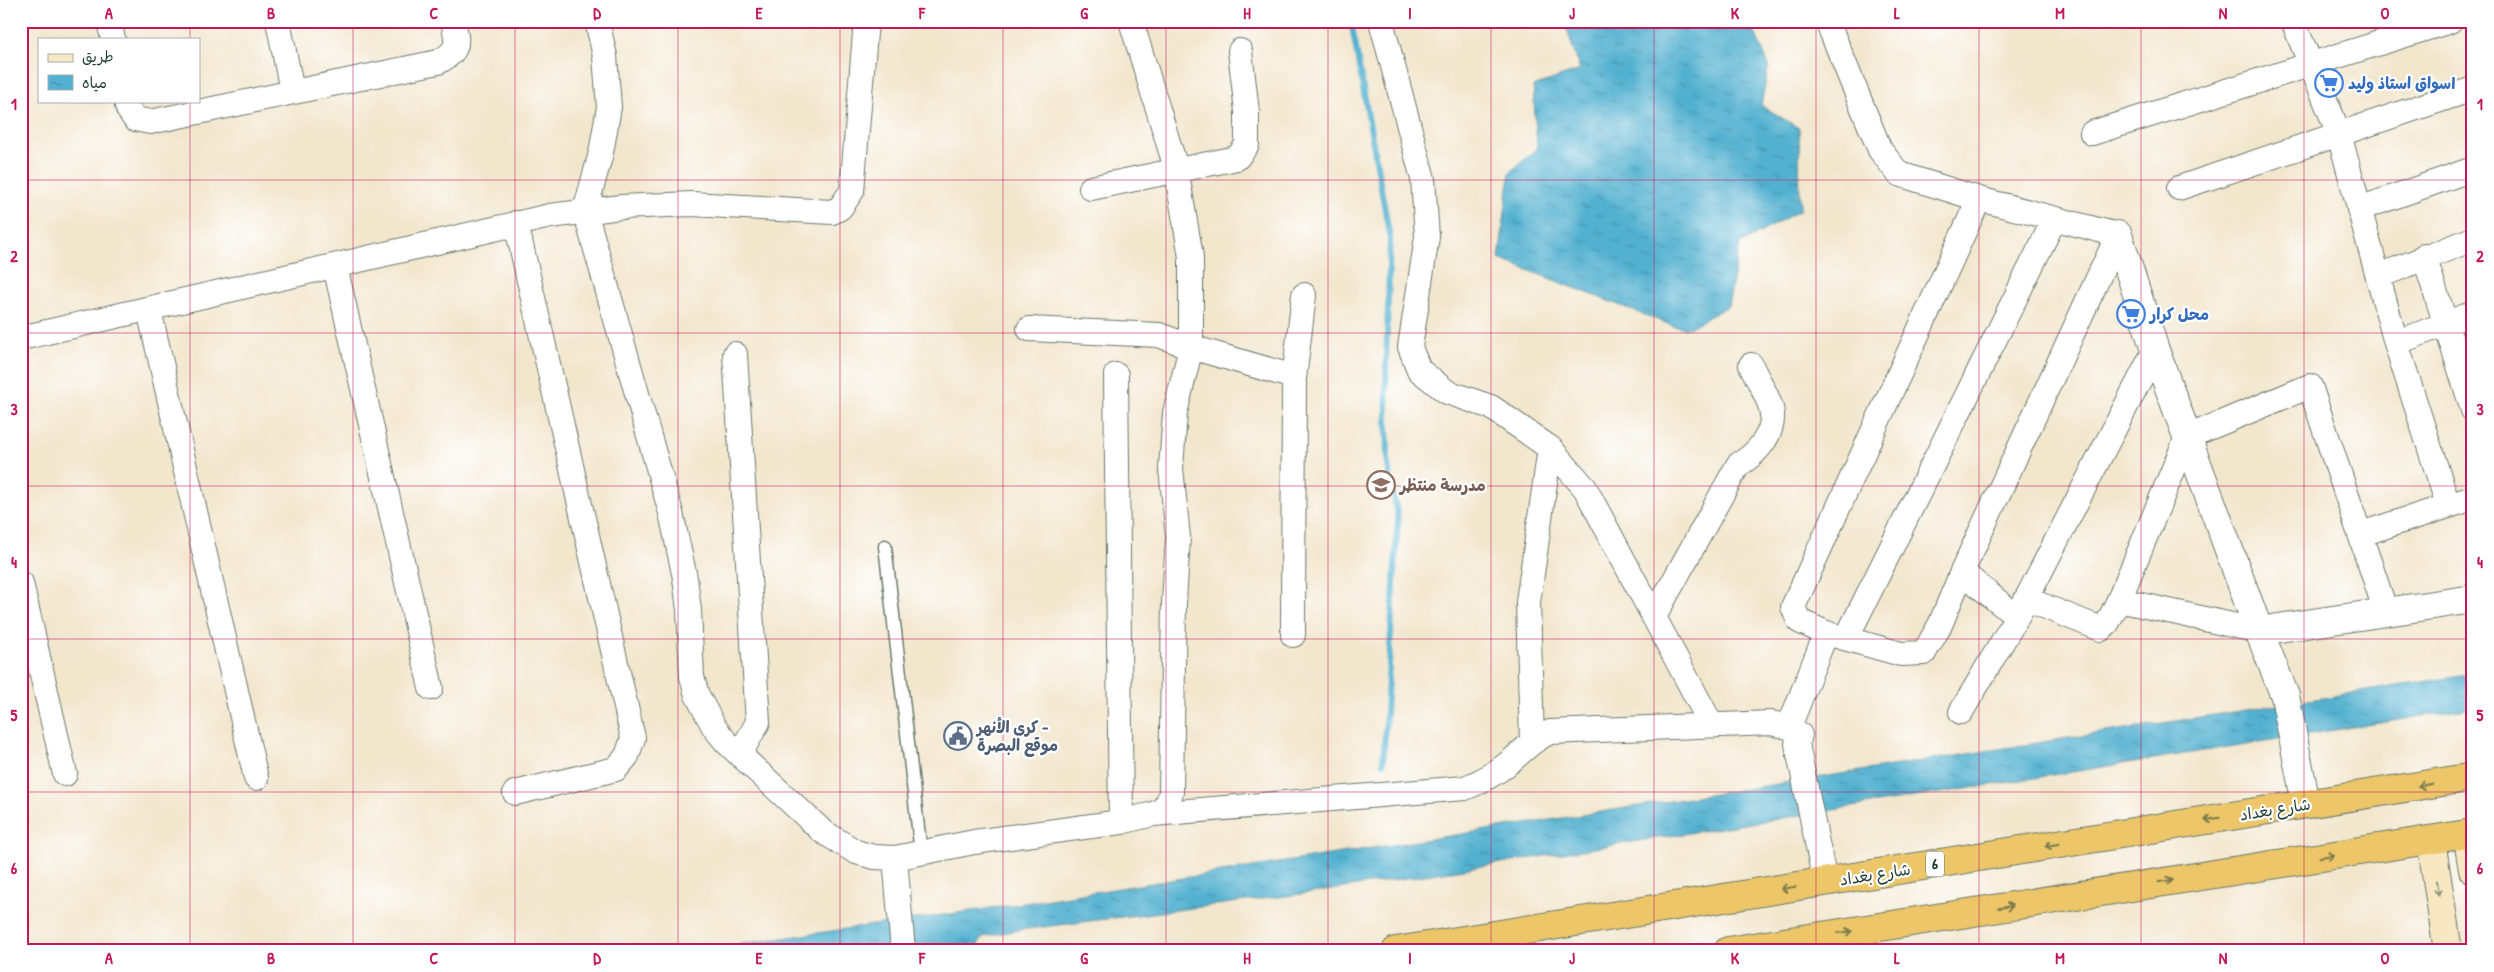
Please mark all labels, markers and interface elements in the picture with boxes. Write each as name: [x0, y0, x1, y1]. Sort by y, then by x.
text: A: [105, 2, 113, 24]
text: B: [267, 2, 275, 24]
text: C: [430, 2, 439, 24]
text: D: [593, 2, 601, 24]
text: E: [755, 2, 763, 24]
text: F: [918, 2, 926, 24]
text: G: [1080, 2, 1088, 24]
text: H: [1243, 2, 1251, 24]
text: I: [1408, 2, 1412, 24]
text: J: [1569, 2, 1575, 24]
text: K: [1731, 2, 1740, 24]
text: L: [1894, 2, 1900, 24]
text: M: [2055, 2, 2065, 24]
text: N: [2219, 2, 2228, 24]
text: O: [2381, 2, 2390, 24]
legend: [38, 38, 200, 102]
text: طريق: [82, 46, 114, 67]
supermarket icon: اسواق استاذ وليد: [2314, 68, 2344, 98]
text: مياه: [82, 72, 107, 93]
place label: اسواق استاذ وليد: [2348, 72, 2455, 94]
text: 1: [11, 93, 17, 115]
text: 1: [2477, 93, 2483, 115]
text: 2: [10, 245, 18, 267]
text: 2: [2476, 245, 2484, 267]
supermarket icon: محل كرار: [2116, 299, 2146, 329]
place label: محل كرار: [2148, 303, 2209, 325]
text: 3: [10, 398, 18, 420]
text: 3: [2476, 398, 2484, 420]
school or university icon: مدرسة منتظر: [1366, 470, 1396, 500]
place label: مدرسة منتظر: [1398, 474, 1486, 496]
text: 4: [11, 551, 17, 573]
text: 4: [2477, 551, 2483, 573]
text: 5: [11, 704, 18, 726]
text: 5: [2477, 704, 2484, 726]
place label: كري الأنهر - موقع البصرة: [975, 716, 1058, 757]
public building icon: كري الأنهر - موقع البصرة: [943, 721, 973, 751]
one-way arrow: [2417, 780, 2433, 790]
street label: شارع بغداد: [2238, 793, 2312, 826]
one-way arrow: [2205, 815, 2221, 825]
one-way arrow: [2044, 841, 2060, 851]
one-way arrow: [2318, 851, 2334, 861]
road number: 6: [1926, 852, 1944, 876]
text: 6: [11, 857, 18, 879]
text: 6: [2477, 857, 2484, 879]
street label: شارع بغداد: [1838, 858, 1912, 891]
one-way arrow: [2158, 876, 2174, 886]
one-way arrow: [2434, 879, 2444, 895]
one-way arrow: [1780, 884, 1796, 894]
one-way arrow: [1997, 901, 2013, 911]
one-way arrow: [1837, 927, 1853, 937]
text: A: [105, 947, 113, 969]
text: B: [267, 947, 275, 969]
text: C: [430, 947, 439, 969]
text: D: [593, 947, 601, 969]
text: E: [755, 947, 763, 969]
text: F: [918, 947, 926, 969]
text: G: [1080, 947, 1088, 969]
text: H: [1243, 947, 1251, 969]
text: I: [1408, 947, 1412, 969]
text: J: [1569, 947, 1575, 969]
text: K: [1731, 947, 1740, 969]
text: L: [1894, 947, 1900, 969]
text: M: [2055, 947, 2065, 969]
text: N: [2219, 947, 2228, 969]
text: O: [2381, 947, 2390, 969]

